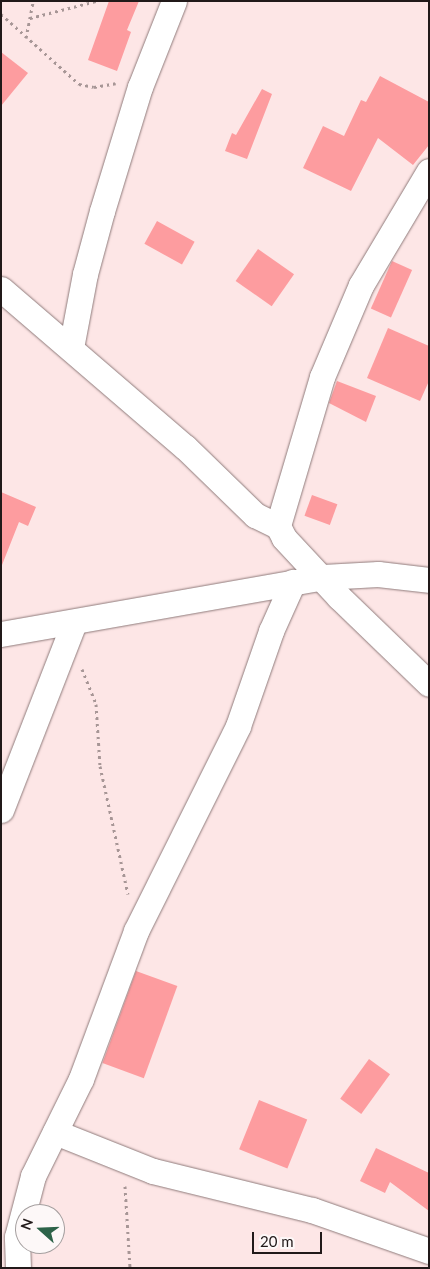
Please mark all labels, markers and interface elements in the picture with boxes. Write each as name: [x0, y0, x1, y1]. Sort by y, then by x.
north arrow: [15, 1204, 65, 1254]
text: N: [17, 1216, 36, 1232]
scale bar: [255, 1222, 325, 1254]
text: 20 m: [260, 1232, 294, 1250]

